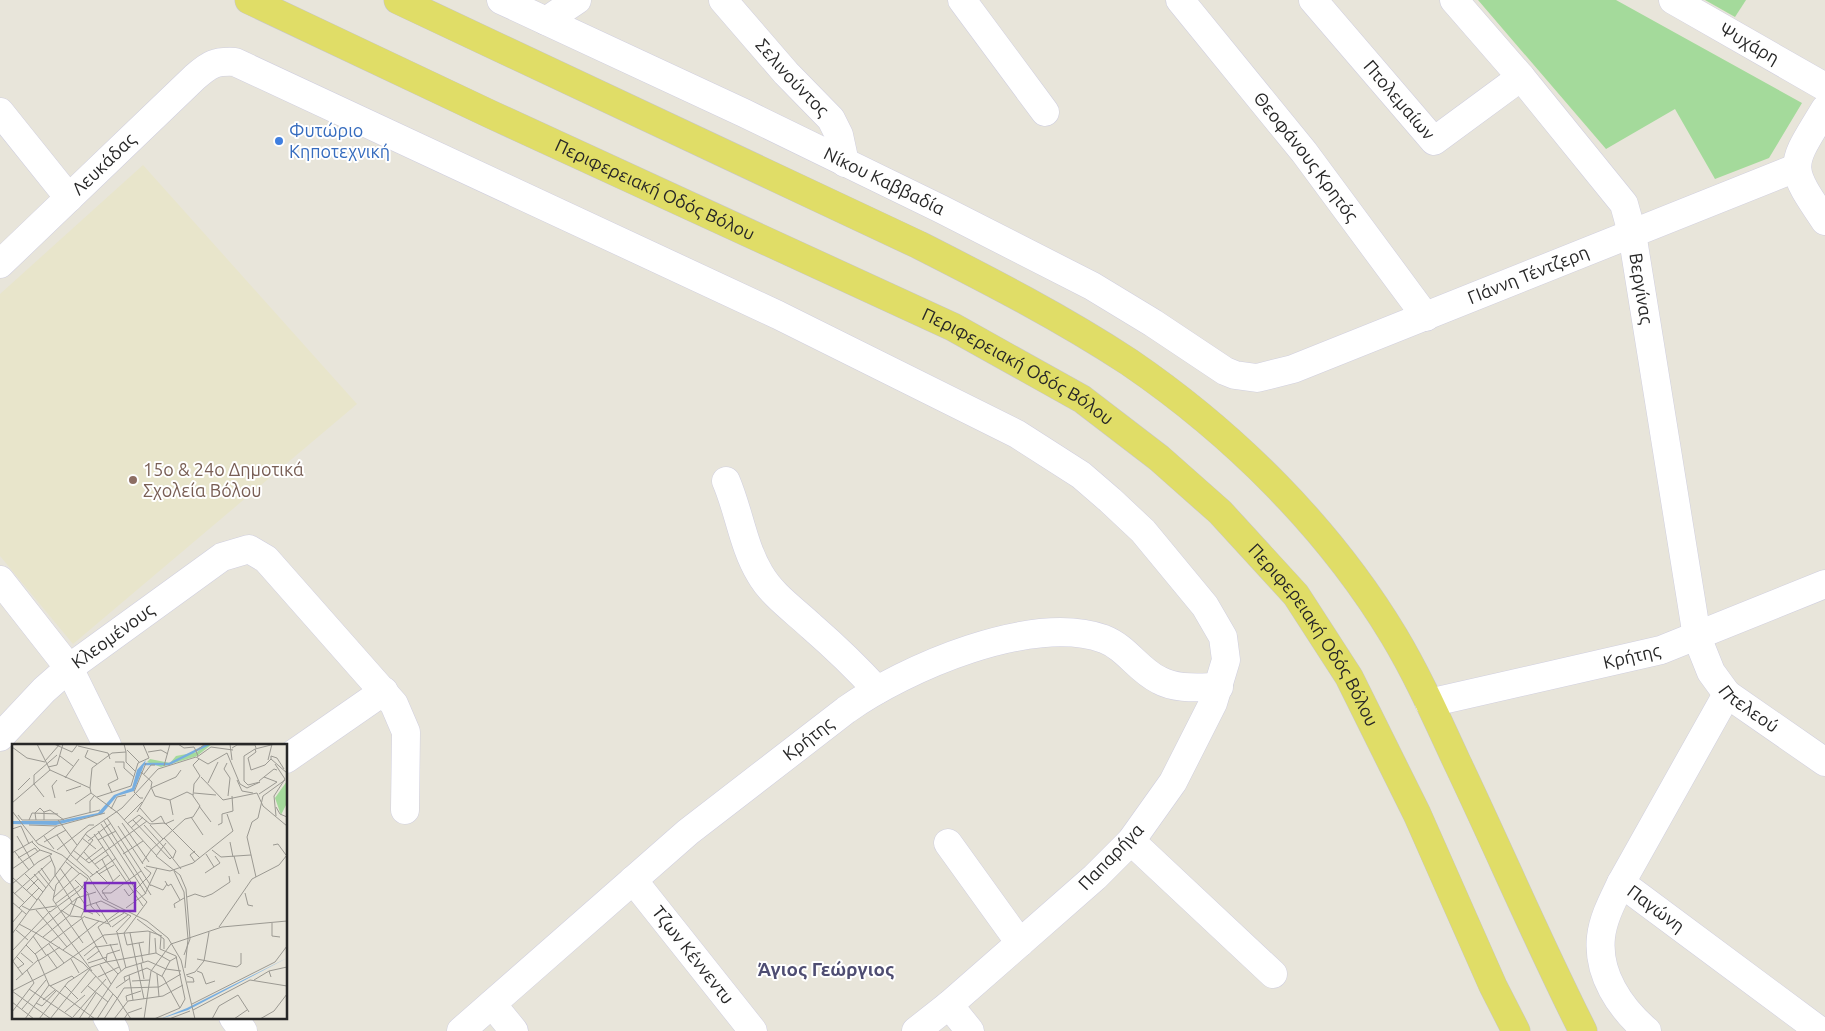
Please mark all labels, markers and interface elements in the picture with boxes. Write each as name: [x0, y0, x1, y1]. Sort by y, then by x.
street label: Ψυχάρη: [1717, 18, 1783, 68]
street label: Σελινούντος: [752, 34, 833, 120]
street label: Πτολεμαίων: [1360, 56, 1440, 144]
street label: Θεοφάνους Κρητός: [1250, 88, 1363, 225]
place label: Φυτώριο Κηποτεχνική: [289, 120, 390, 161]
street label: Λευκάδας: [67, 129, 140, 199]
street label: Περιφερειακή Οδός Βόλου: [552, 134, 758, 243]
marker: Φυτώριο Κηποτεχνική: [273, 135, 285, 147]
street label: Νίκου Καββαδία: [821, 143, 949, 218]
street label: ΓΙάννη Τέντζερη: [1464, 241, 1591, 307]
street label: Βεργίνας: [1626, 251, 1658, 326]
street label: Περιφερειακή Οδός Βόλου: [919, 303, 1118, 428]
place label: 15ο & 24ο Δημοτικά Σχολεία Βόλου: [143, 459, 304, 500]
marker: 15ο & 24ο Δημοτικά Σχολεία Βόλου: [127, 474, 139, 486]
street label: Περιφερειακή Οδός Βόλου: [1245, 539, 1383, 729]
street label: Κλεομένους: [67, 599, 158, 672]
street label: Κρήτης: [1601, 639, 1662, 672]
street label: Πτελεού: [1715, 681, 1783, 736]
street label: Κρήτης: [779, 713, 838, 764]
inset map: [12, 744, 288, 1018]
street label: Παπαρήγα: [1074, 819, 1147, 894]
street label: Παγώνη: [1624, 880, 1689, 936]
street label: Τζων Κέννεντυ: [649, 902, 738, 1008]
district label: Άγιος Γεώργιος: [758, 958, 894, 980]

